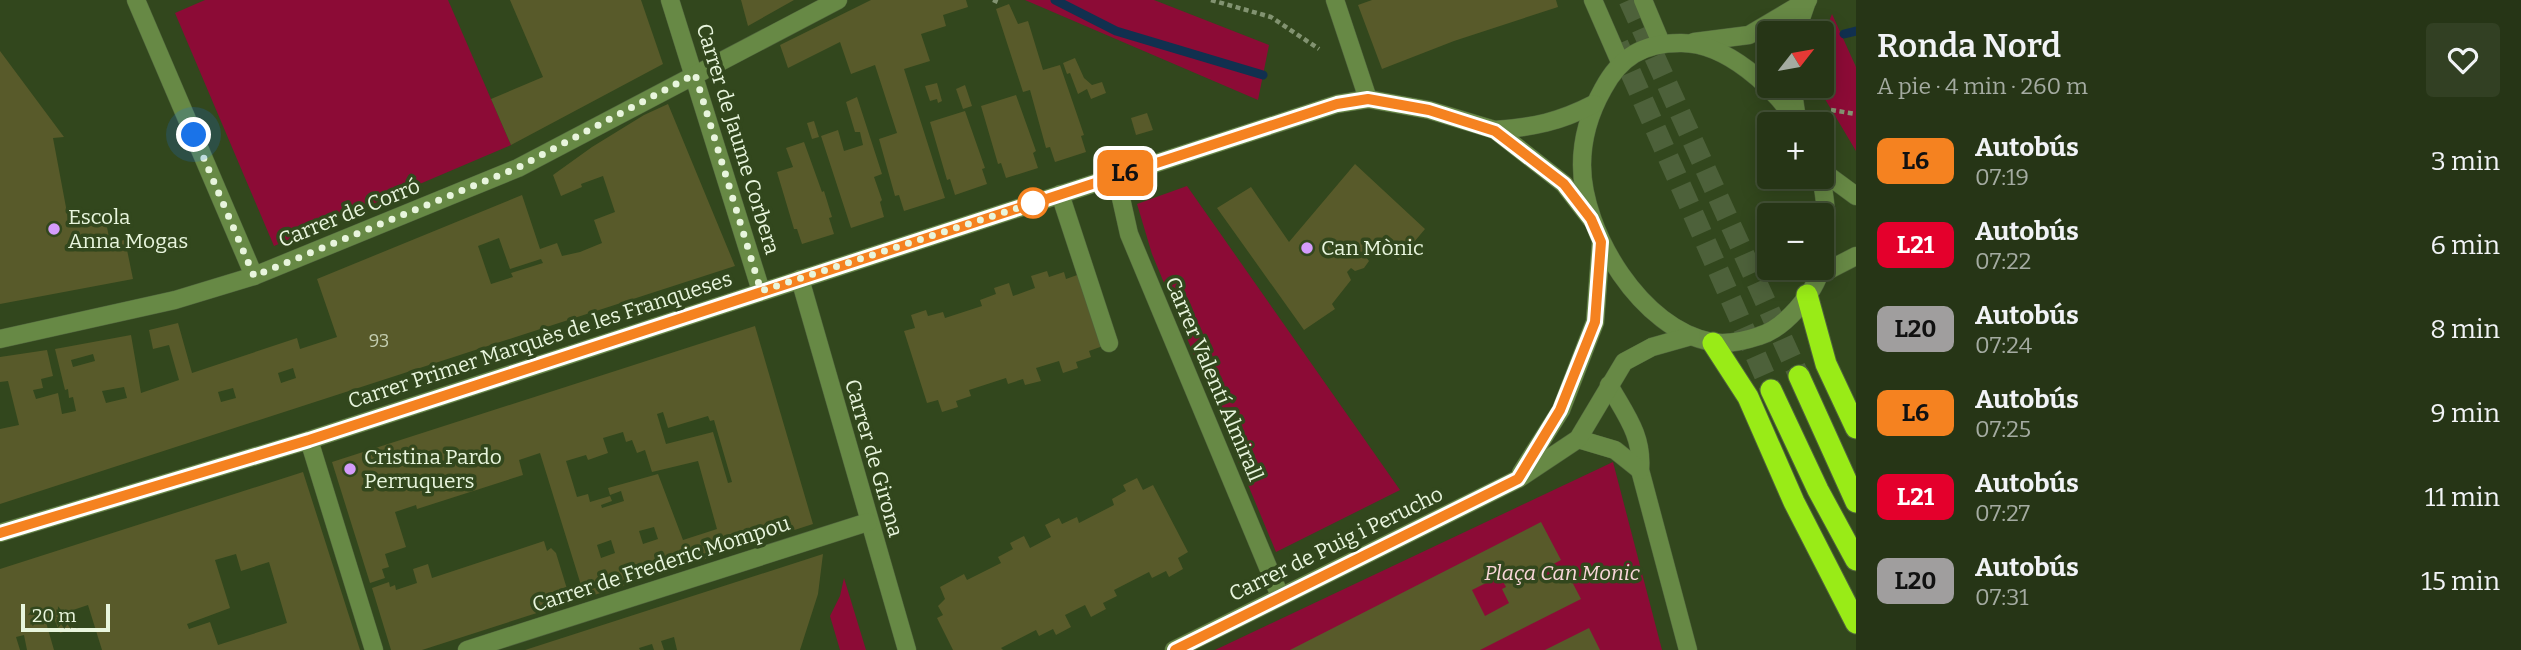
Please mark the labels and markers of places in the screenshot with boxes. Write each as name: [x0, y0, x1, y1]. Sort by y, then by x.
unlabelled marker: [1018, 188, 1048, 218]
place label: Escola Anna Mogas: [68, 204, 188, 254]
marker: Escola Anna Mogas: [46, 221, 62, 237]
place label: Can Mònic: [1321, 235, 1424, 261]
marker: Can Mònic: [1299, 240, 1315, 256]
place label: Cristina Pardo Perruquers: [364, 444, 502, 494]
marker: Cristina Pardo Perruquers: [342, 461, 358, 477]

